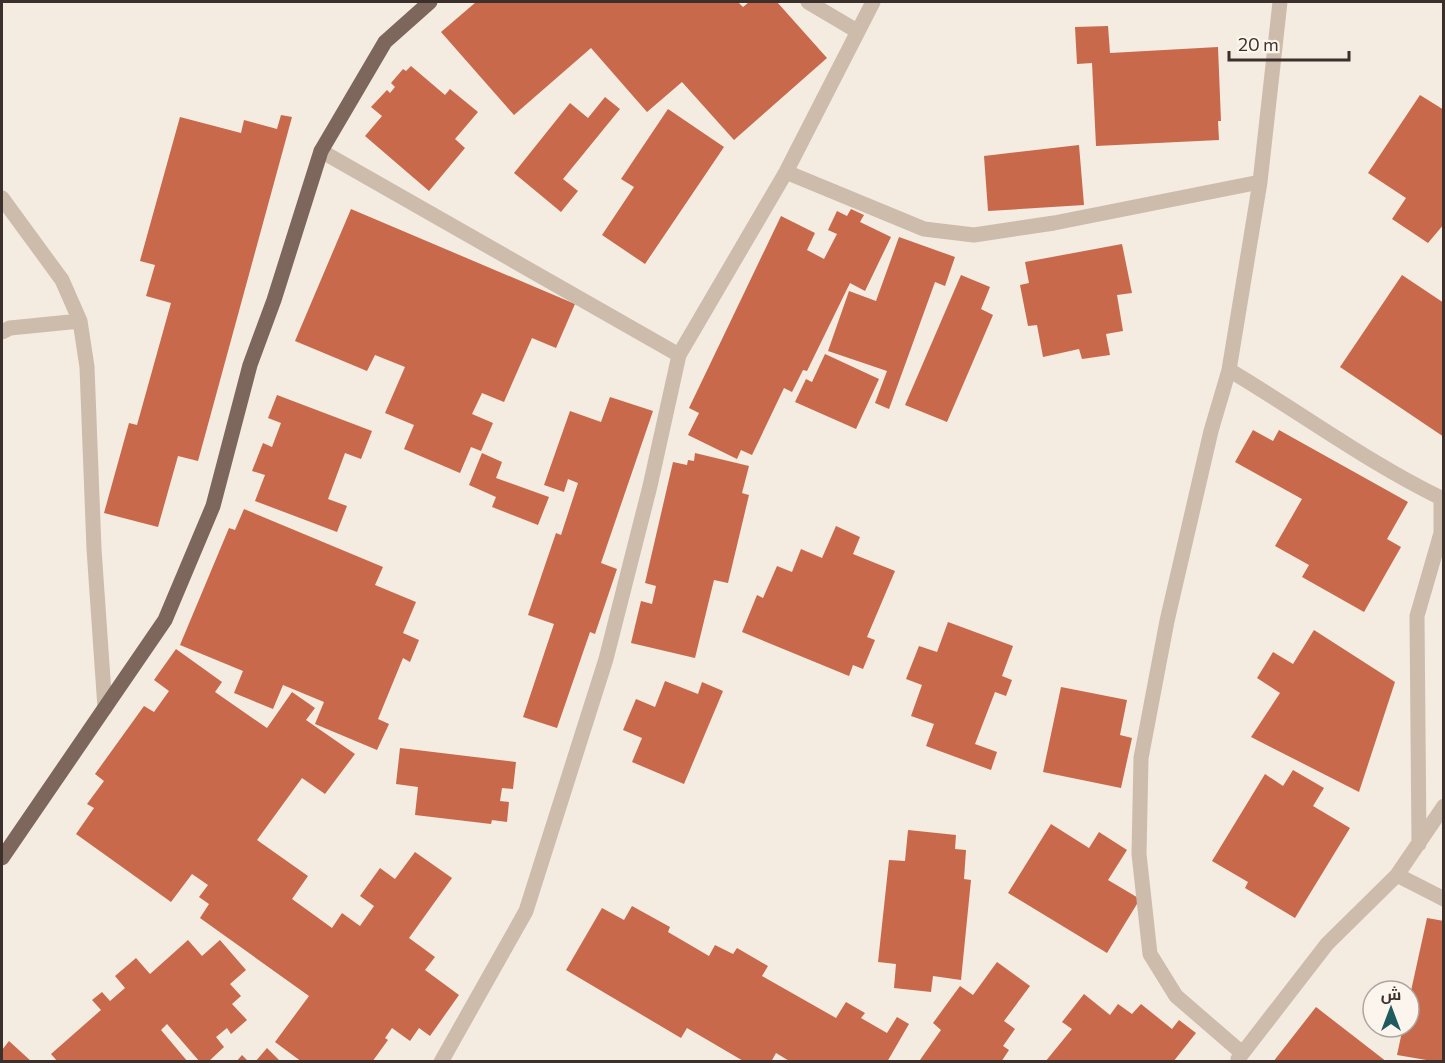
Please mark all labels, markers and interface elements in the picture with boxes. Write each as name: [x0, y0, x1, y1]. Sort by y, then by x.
scale bar: [1229, 24, 1349, 62]
text: 20 m: [1238, 33, 1279, 55]
north arrow: [1361, 979, 1421, 1039]
text: ش: [1381, 984, 1401, 1004]

